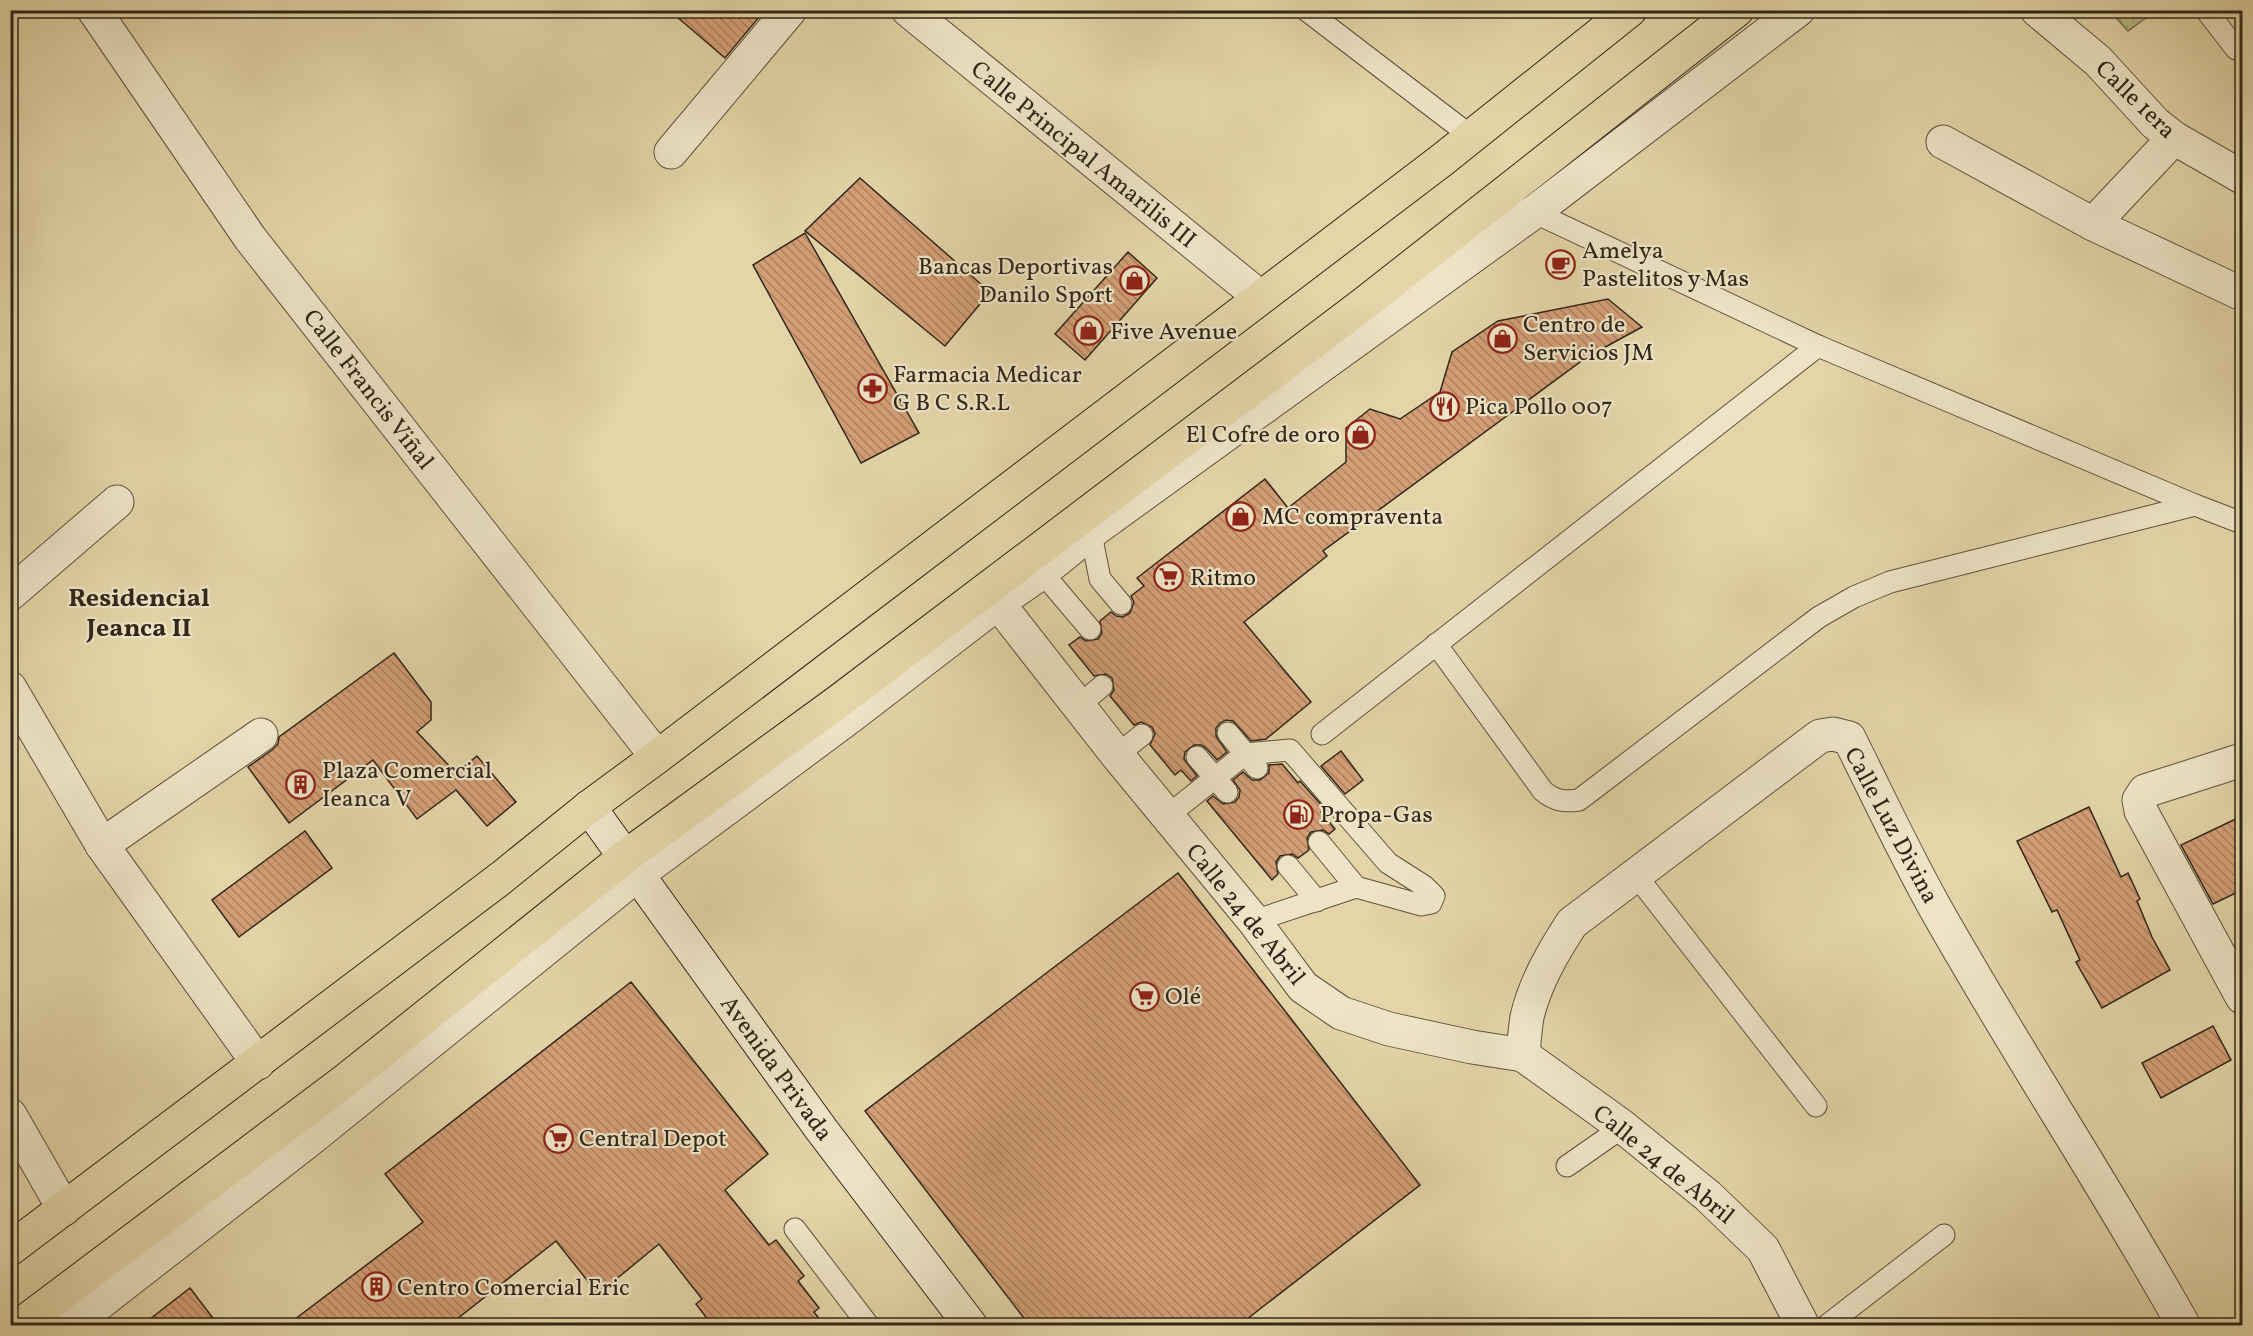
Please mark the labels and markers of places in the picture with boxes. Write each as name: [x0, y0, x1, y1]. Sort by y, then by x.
place label: Amelya Pastelitos y Mas: [1582, 235, 1749, 297]
cafe icon: Amelya Pastelitos y Mas: [1545, 248, 1577, 280]
place label: Bancas Deportivas Danilo Sport: [918, 251, 1113, 313]
shop icon: Bancas Deportivas Danilo Sport: [1118, 264, 1150, 296]
place label: Centro de Servicios JM: [1523, 309, 1654, 371]
shop icon: Five Avenue: [1073, 315, 1105, 347]
place label: Five Avenue: [1110, 316, 1237, 350]
shop icon: Centro de Servicios JM: [1486, 322, 1518, 354]
place label: Farmacia Medicar G B C S.R.L: [893, 359, 1082, 421]
pharmacy icon: Farmacia Medicar G B C S.R.L: [856, 372, 888, 404]
restaurant icon: Pica Pollo 007: [1428, 390, 1460, 422]
place label: Pica Pollo 007: [1465, 391, 1613, 425]
shop icon: El Cofre de oro: [1345, 418, 1377, 450]
place label: El Cofre de oro: [1185, 419, 1340, 453]
shop icon: MC compraventa: [1225, 500, 1257, 532]
place label: MC compraventa: [1262, 501, 1443, 535]
supermarket icon: Ritmo: [1153, 561, 1185, 593]
place label: Ritmo: [1190, 562, 1256, 596]
place label: Plaza Comercial Ieanca V: [322, 755, 492, 817]
building icon: Plaza Comercial Ieanca V: [285, 768, 317, 800]
fuel station icon: Propa-Gas: [1283, 798, 1315, 830]
place label: Propa-Gas: [1320, 799, 1433, 833]
supermarket icon: Olé: [1128, 980, 1160, 1012]
place label: Olé: [1165, 981, 1201, 1015]
supermarket icon: Central Depot: [542, 1122, 574, 1154]
place label: Central Depot: [579, 1123, 727, 1157]
building icon: Centro Comercial Eric: [360, 1271, 392, 1303]
place label: Centro Comercial Eric: [397, 1272, 630, 1306]

